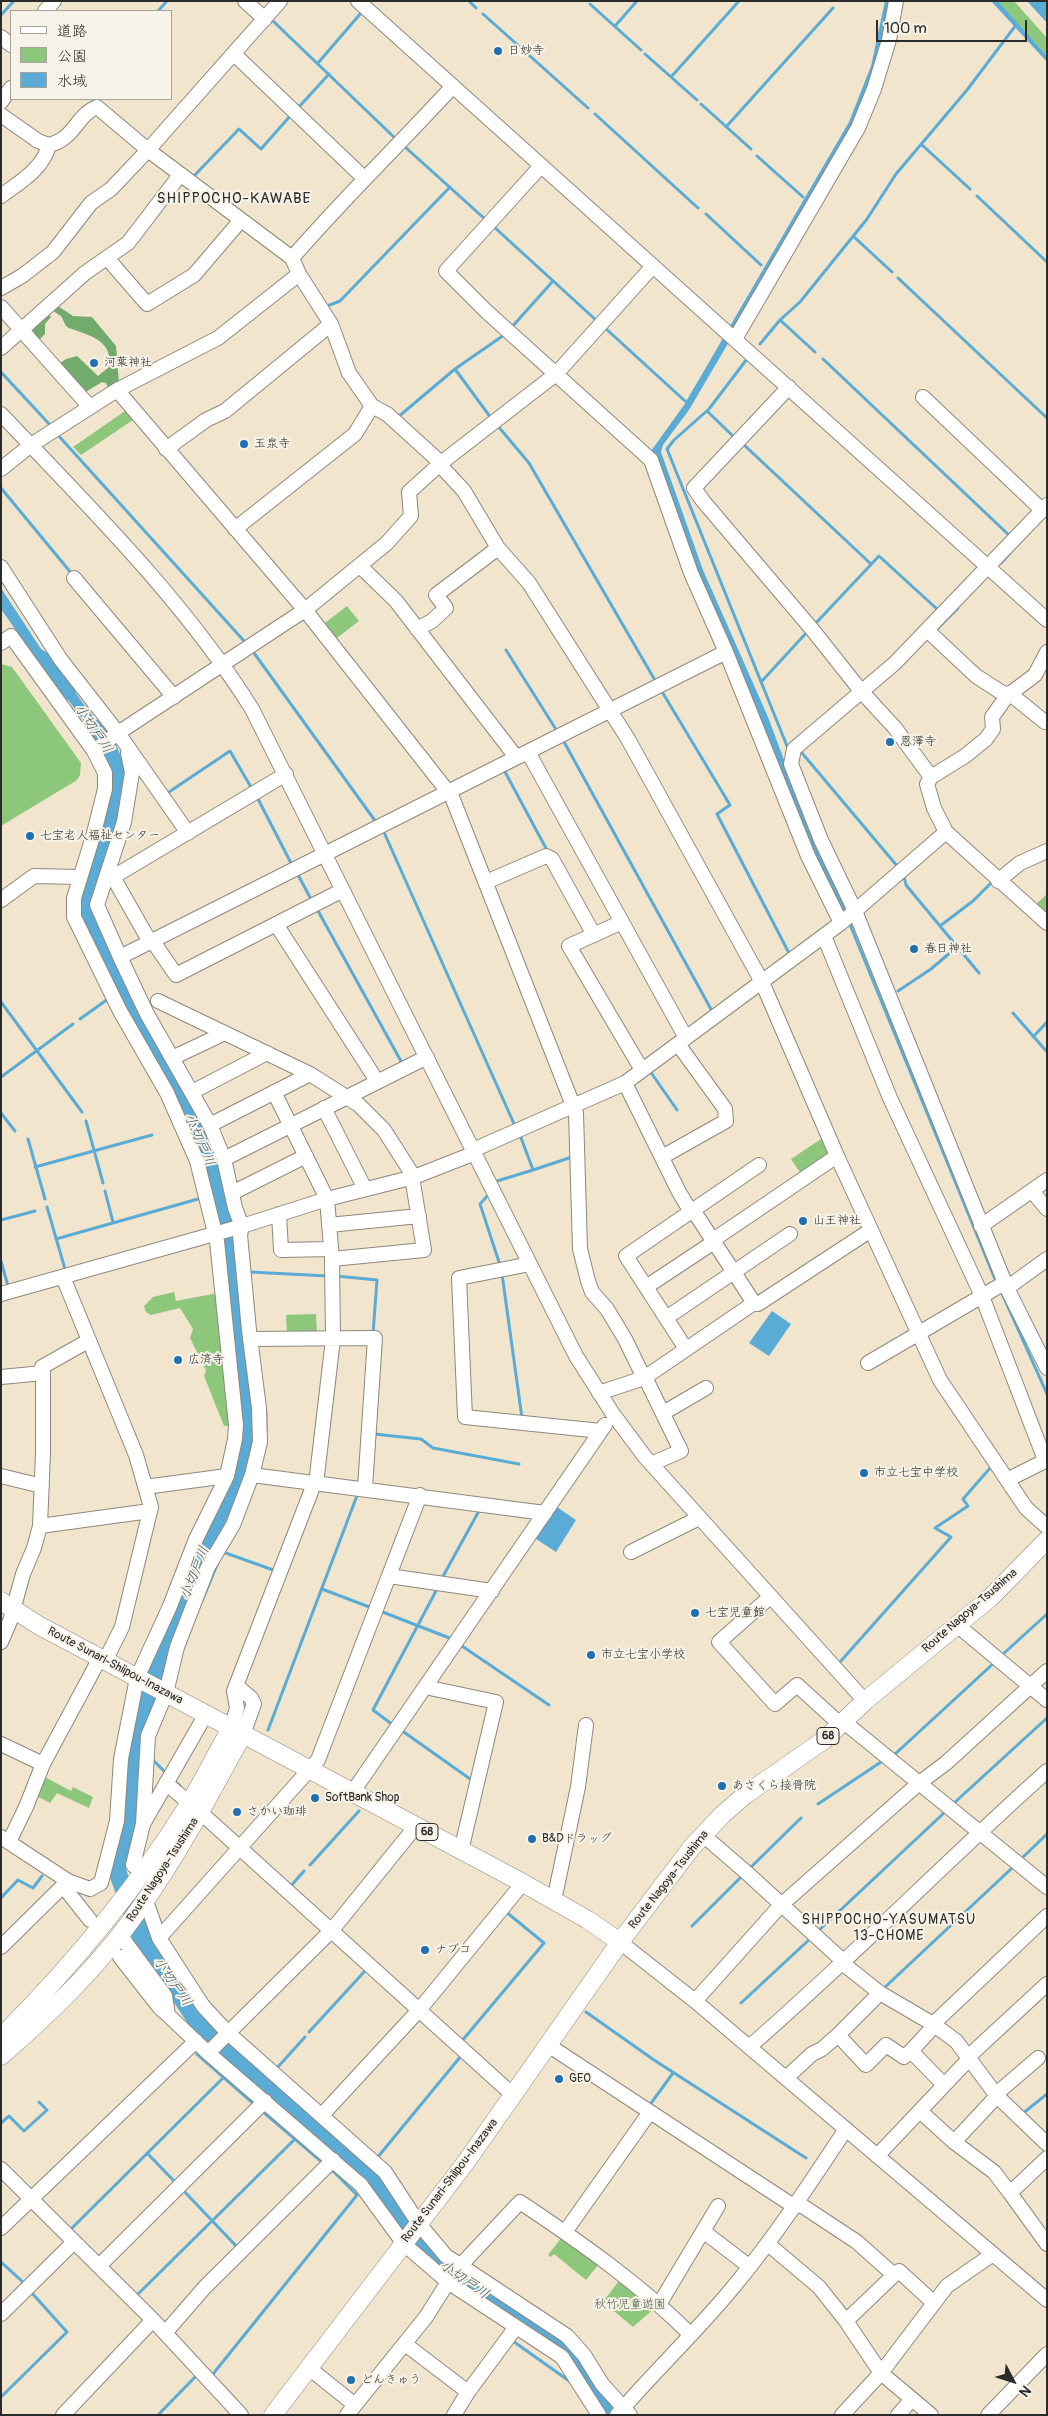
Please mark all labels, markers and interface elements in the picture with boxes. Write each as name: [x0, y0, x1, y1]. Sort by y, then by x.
legend: [10, 10, 172, 100]
scale bar: [878, 10, 1029, 42]
text: 100 m: [884, 19, 927, 38]
text: 道路: [57, 22, 87, 41]
place label: 日妙寺: [508, 44, 544, 58]
marker: 日妙寺: [492, 45, 504, 57]
text: 公園: [57, 47, 87, 66]
text: 水域: [57, 72, 87, 91]
district label: SHIPPOCHO-KAWABE: [155, 190, 313, 208]
place label: 河葉神社: [104, 356, 152, 370]
marker: 河葉神社: [88, 357, 100, 369]
place label: 玉泉寺: [254, 437, 290, 451]
marker: 玉泉寺: [238, 438, 250, 450]
water label: 小切戸川: [70, 701, 116, 757]
place label: 恩澤寺: [900, 735, 936, 749]
marker: 恩澤寺: [884, 736, 896, 748]
place label: 七宝老人福祉センター: [40, 829, 160, 843]
marker: 七宝老人福祉センター: [24, 830, 36, 842]
place label: 春日神社: [924, 942, 972, 956]
marker: 春日神社: [908, 943, 920, 955]
water label: 小切戸川: [180, 1111, 218, 1169]
place label: 山王神社: [813, 1214, 861, 1228]
marker: 山王神社: [797, 1215, 809, 1227]
place label: 広済寺: [188, 1353, 224, 1367]
marker: 広済寺: [172, 1354, 184, 1366]
place label: 市立七宝中学校: [874, 1466, 958, 1480]
marker: 市立七宝中学校: [858, 1467, 870, 1479]
water label: 小切戸川: [177, 1544, 213, 1602]
street label: Route Nagoya-Tsushima: [920, 1566, 1020, 1656]
place label: 七宝児童館: [705, 1606, 765, 1620]
marker: 七宝児童館: [689, 1607, 701, 1619]
street label: Route Sunari-Shiipou-Inazawa: [45, 1624, 185, 1708]
place label: 市立七宝小学校: [601, 1648, 685, 1662]
marker: 市立七宝小学校: [585, 1649, 597, 1661]
road number: 68: [817, 1728, 839, 1744]
place label: あさくら接骨院: [732, 1779, 816, 1793]
marker: あさくら接骨院: [716, 1780, 728, 1792]
place label: SoftBank Shop: [325, 1791, 399, 1805]
marker: SoftBank Shop: [309, 1792, 321, 1804]
place label: さかい珈琲: [247, 1805, 307, 1819]
marker: さかい珈琲: [231, 1806, 243, 1818]
street label: Route Nagoya-Tsushima: [124, 1815, 202, 1925]
road number: 68: [416, 1824, 438, 1840]
street label: Route Nagoya-Tsushima: [626, 1828, 712, 1932]
place label: B&Dドラッグ: [542, 1832, 612, 1846]
marker: B&Dドラッグ: [526, 1833, 538, 1845]
district label: SHIPPOCHO-YASUMATSU 13-CHOME: [799, 1912, 979, 1944]
place label: ナブコ: [435, 1943, 471, 1957]
marker: ナブコ: [419, 1944, 431, 1956]
water label: 小切戸川: [149, 1954, 195, 2010]
place label: GEO: [569, 2072, 591, 2086]
marker: GEO: [553, 2073, 565, 2085]
street label: Route Sunari-Shiipou-Inazawa: [399, 2116, 501, 2246]
water label: 小切戸川: [436, 2257, 492, 2303]
park label: 秋竹児童遊園: [594, 2298, 666, 2312]
north arrow: [988, 2356, 1038, 2406]
place label: どんきゅう: [361, 2373, 421, 2387]
marker: どんきゅう: [345, 2374, 357, 2386]
text: N: [1015, 2382, 1034, 2400]

